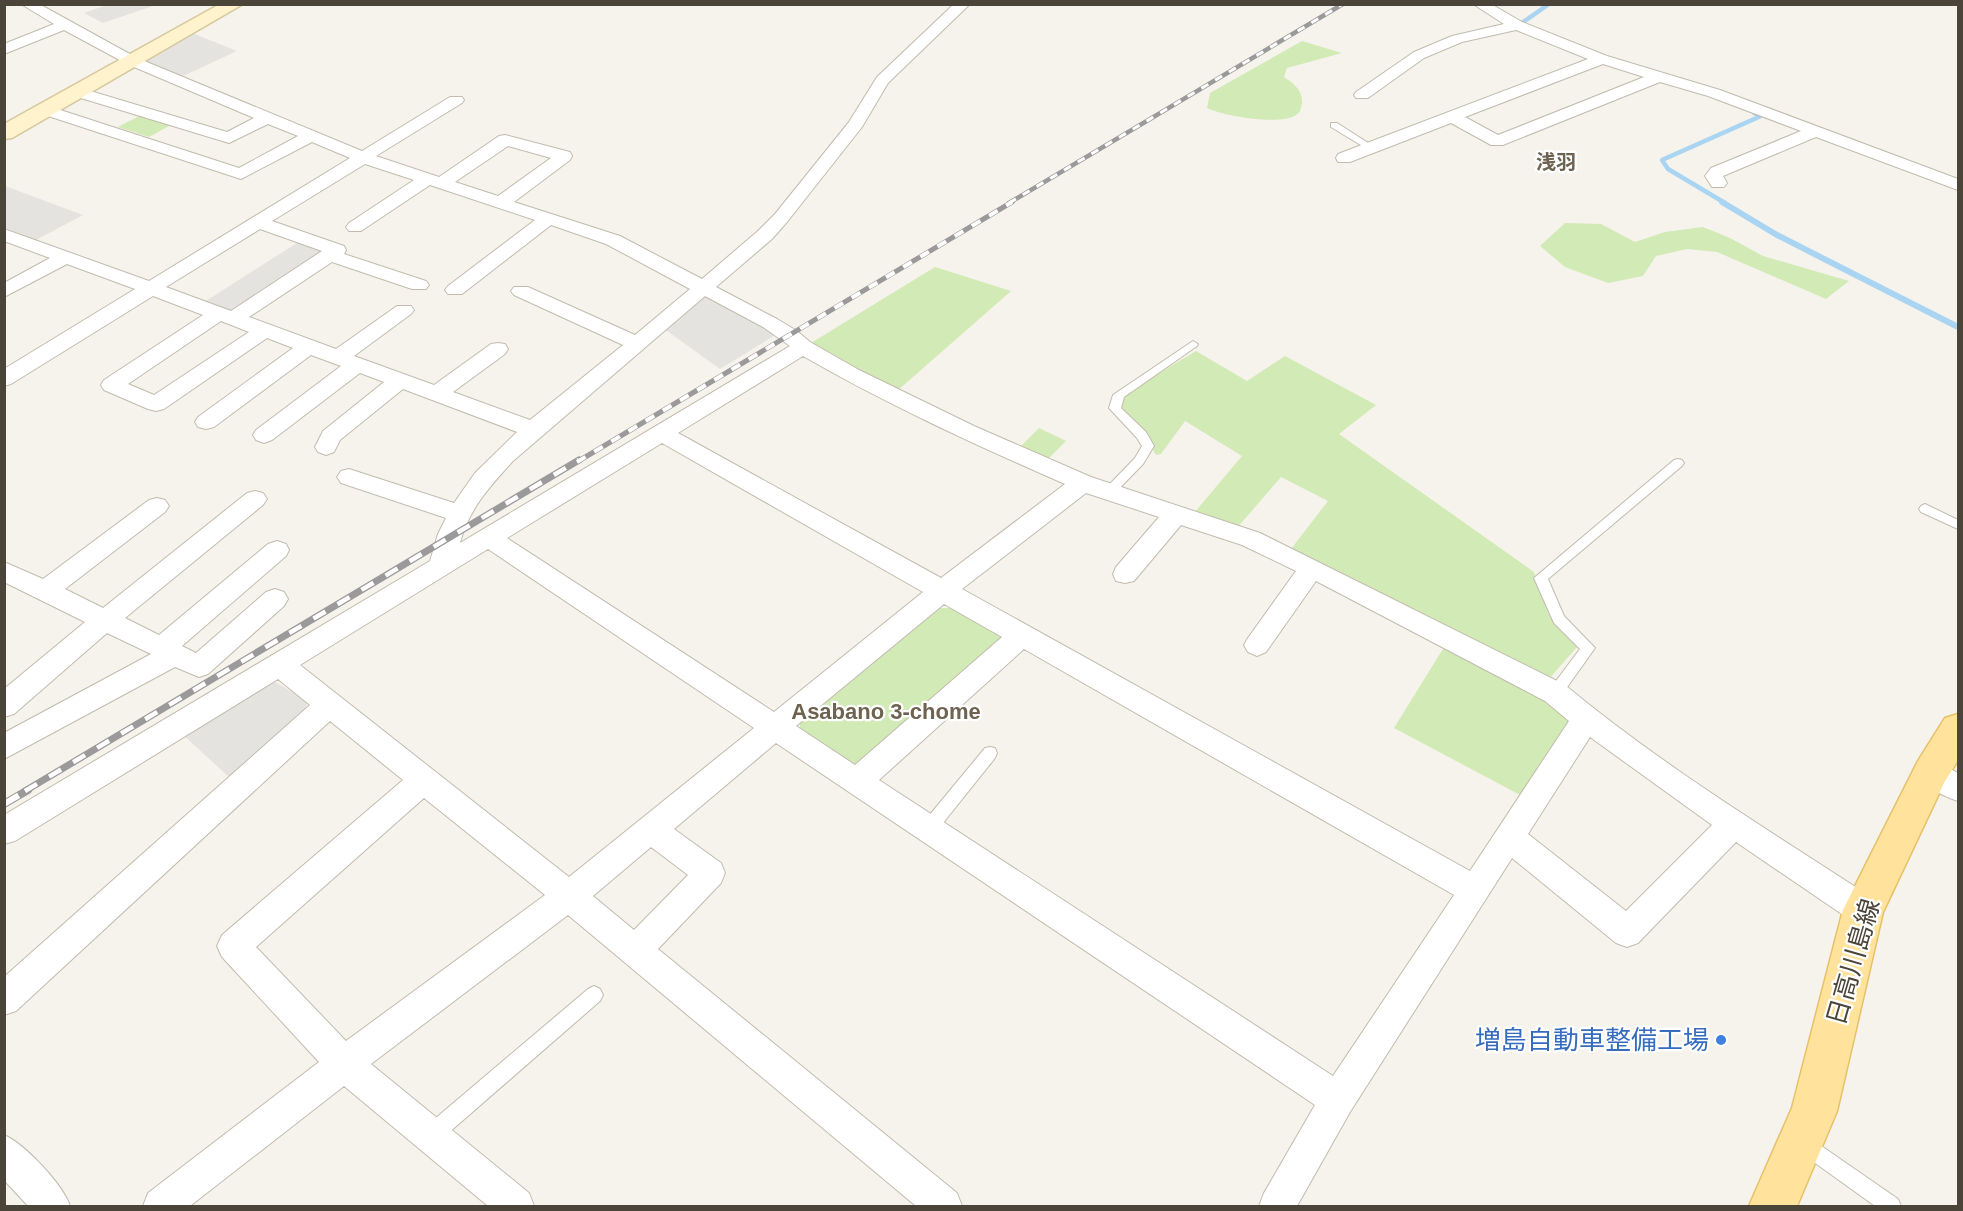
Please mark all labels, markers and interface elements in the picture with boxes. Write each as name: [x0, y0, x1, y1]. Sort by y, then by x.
district label: 浅羽: [1536, 151, 1576, 173]
district label: Asabano 3-chome: [791, 699, 981, 724]
street label: 日高川島線: [1821, 895, 1885, 1029]
place label: 増島自動車整備工場: [1475, 1025, 1709, 1055]
marker: 増島自動車整備工場: [1714, 1033, 1728, 1047]

